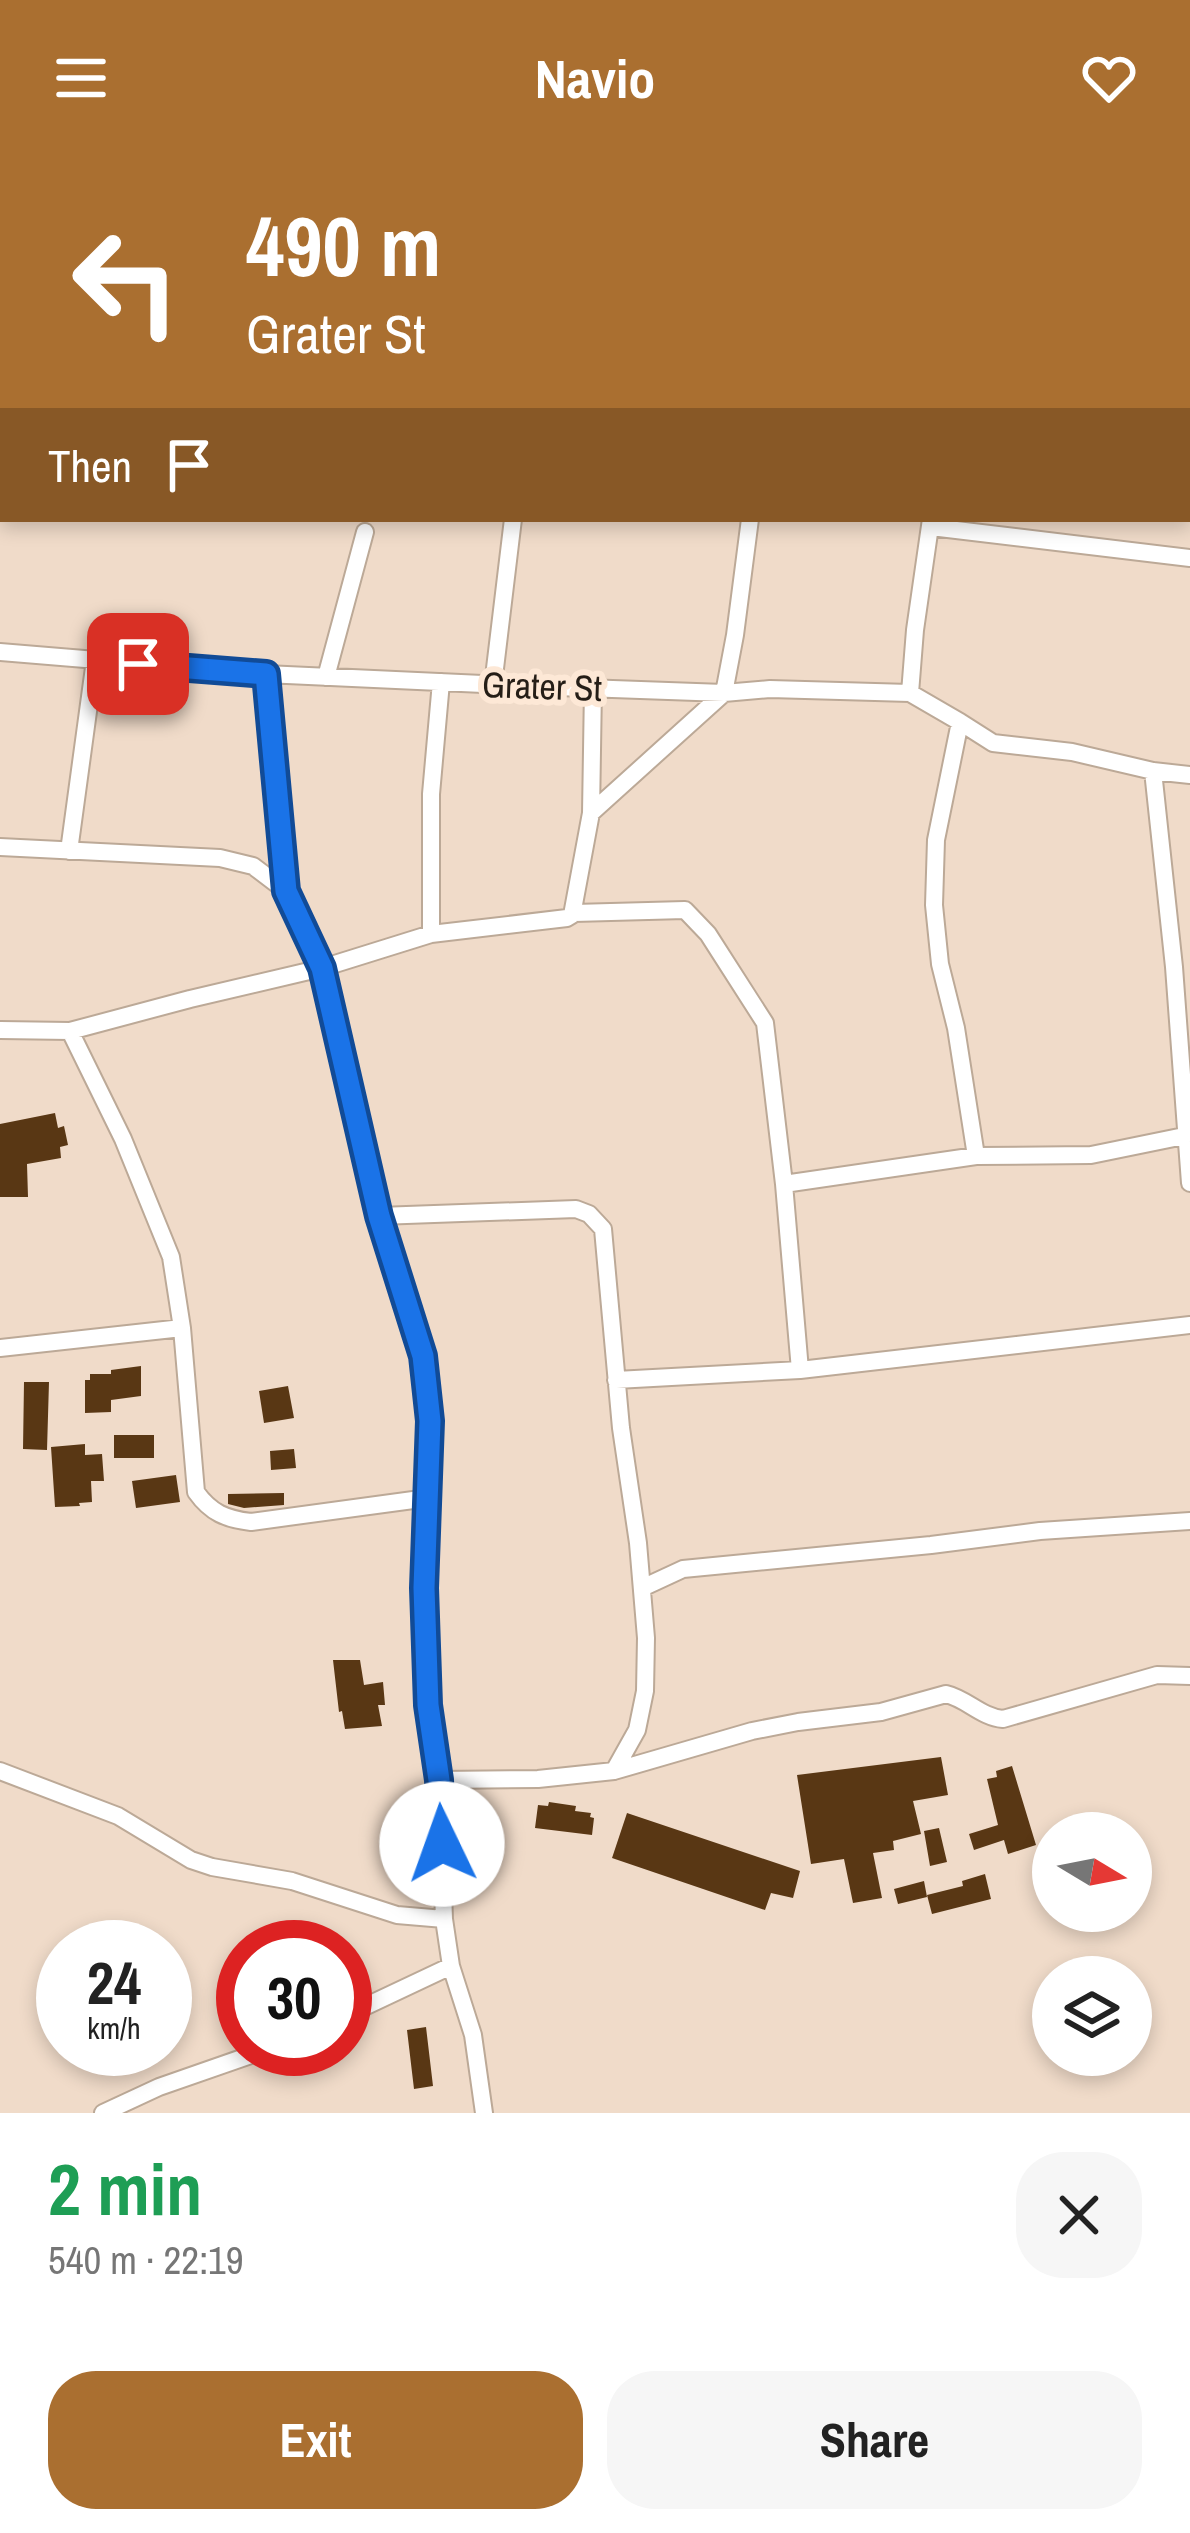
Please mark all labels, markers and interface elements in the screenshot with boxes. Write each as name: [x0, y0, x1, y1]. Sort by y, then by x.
text: Navio: [535, 42, 655, 115]
icon: menu: [48, 45, 114, 111]
icon: heart: [1076, 45, 1142, 111]
text: 490 m: [246, 189, 441, 302]
icon: left: [48, 204, 204, 360]
text: Grater St: [246, 297, 426, 370]
icon: arrive: [156, 432, 222, 498]
text: Then: [48, 435, 132, 496]
pin: [87, 613, 189, 715]
icon: arrive: [105, 631, 171, 697]
street label: Grater St: [481, 660, 603, 712]
position arrow: [379, 1781, 505, 1907]
north arrow: [1032, 1812, 1152, 1932]
map controls: [1032, 1812, 1152, 2076]
speed limit sign: 30: [216, 1920, 372, 2076]
text: 24: [87, 1942, 141, 2023]
button: layers: [1032, 1956, 1152, 2076]
text: km/h: [87, 2008, 141, 2048]
text: 2 min: [48, 2140, 202, 2237]
button: close: [1016, 2152, 1142, 2278]
text: 540 m · 22:19: [48, 2234, 244, 2286]
button: Exit: [48, 2371, 583, 2509]
button: Share: [607, 2371, 1142, 2509]

